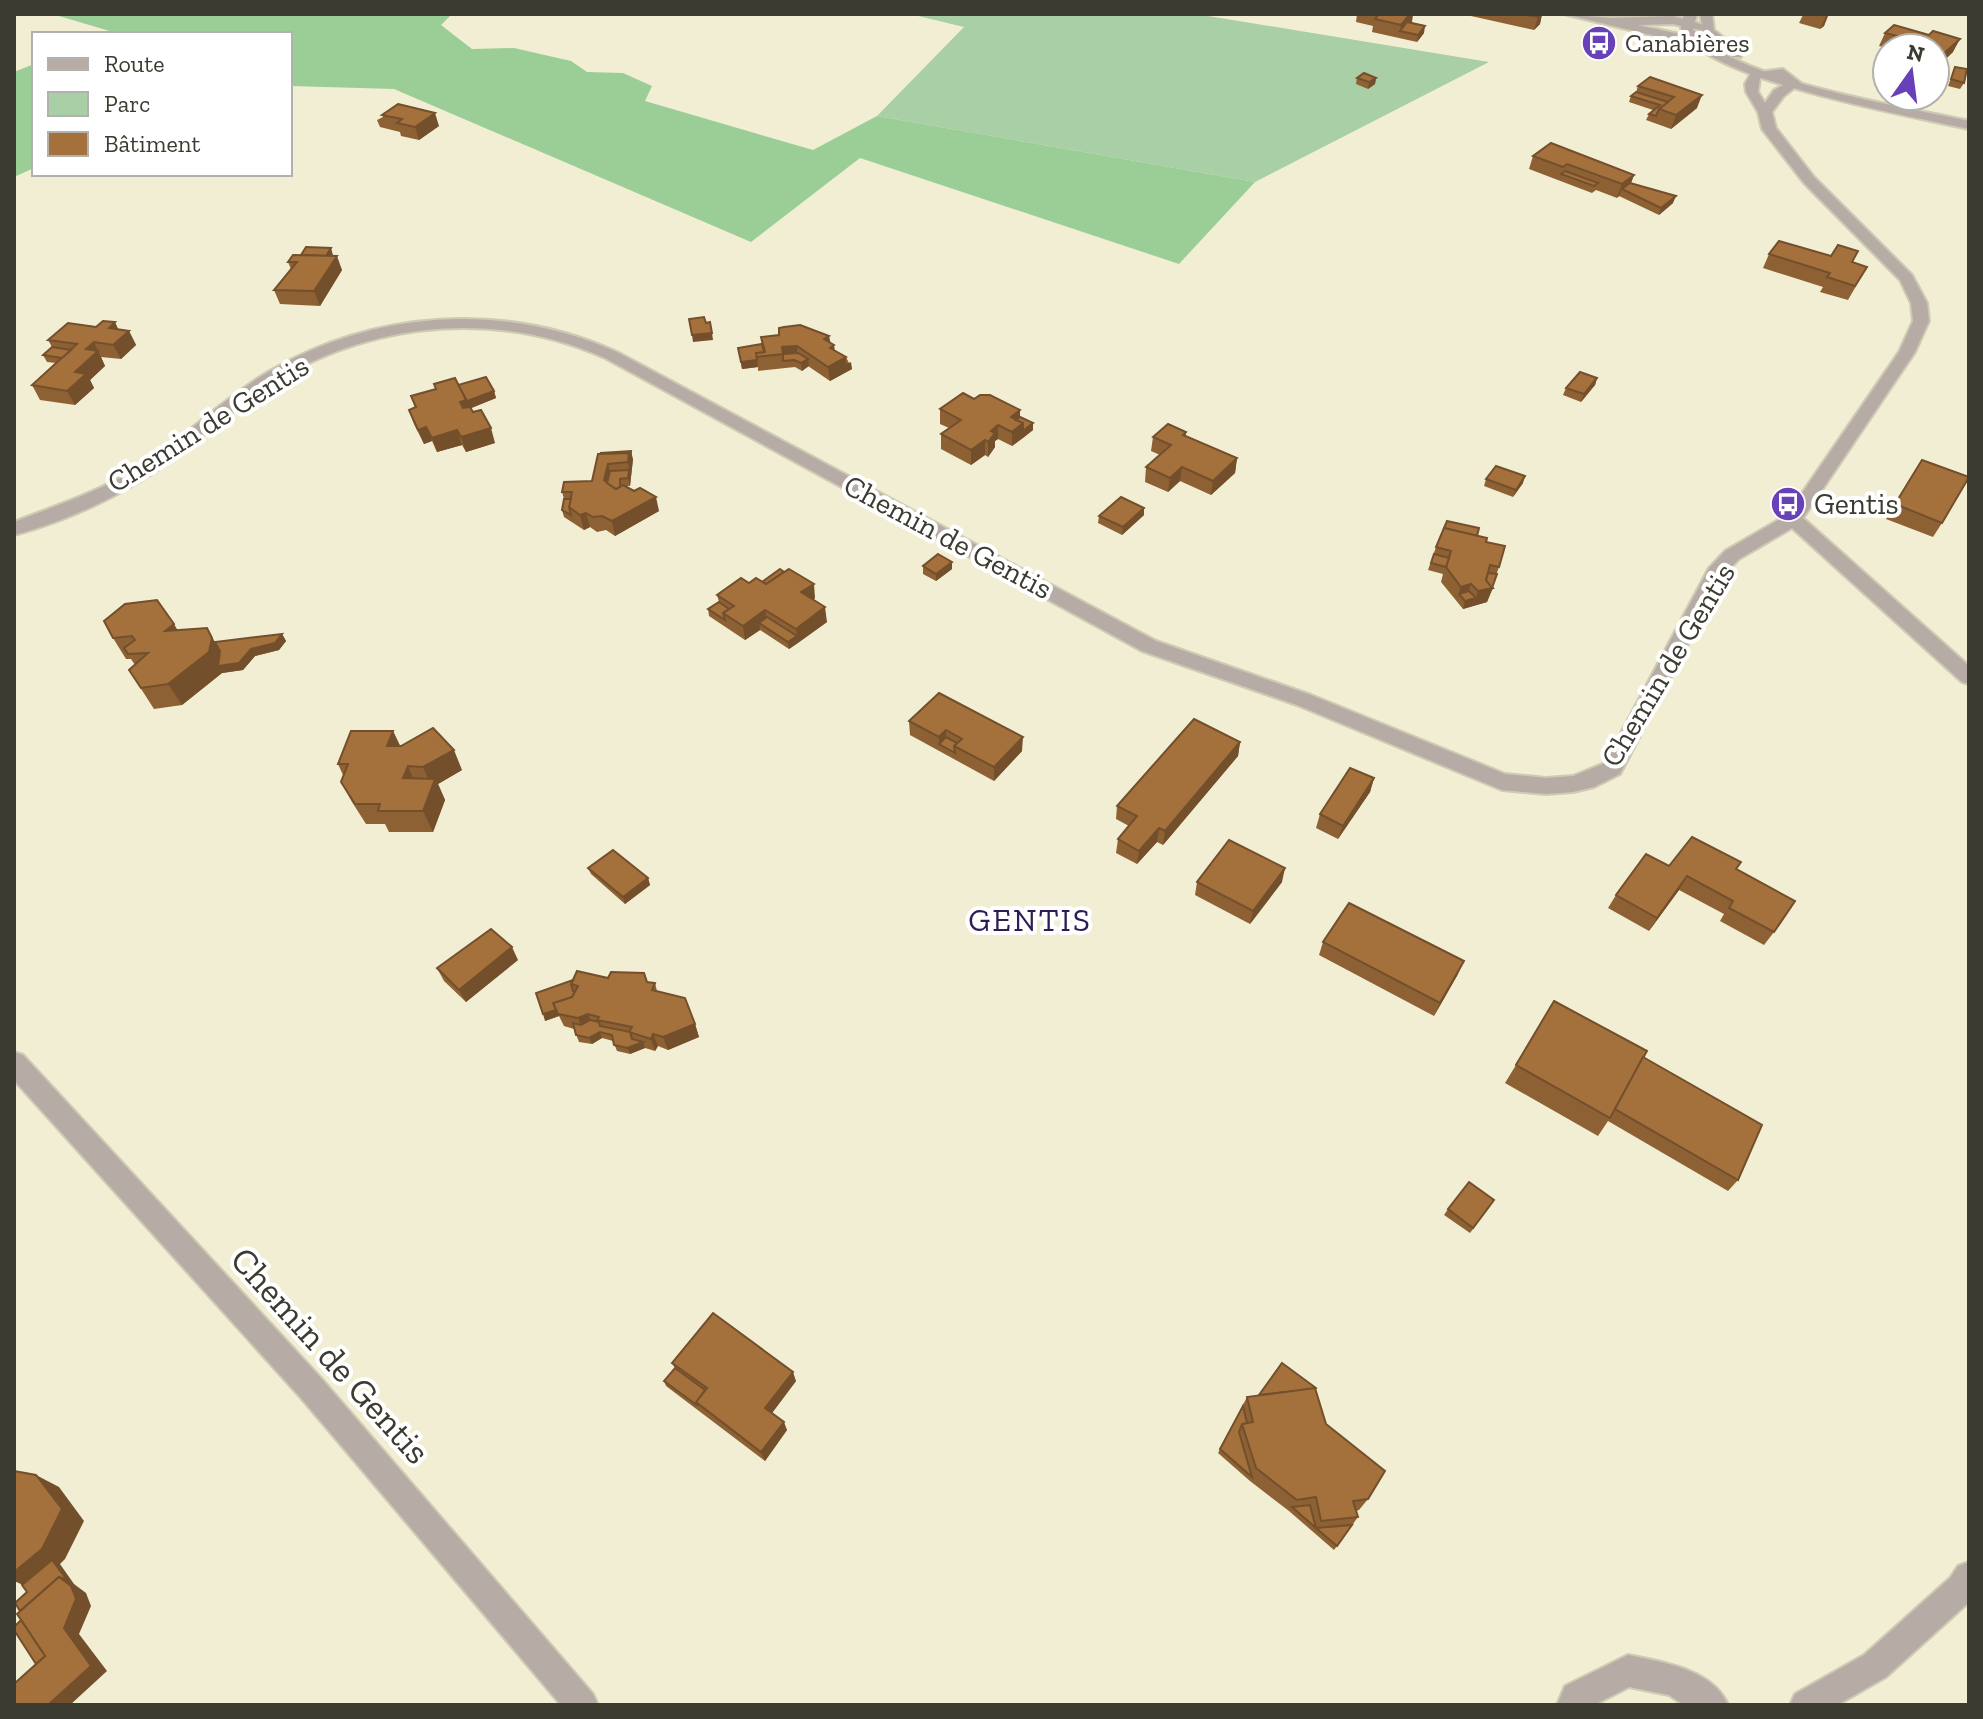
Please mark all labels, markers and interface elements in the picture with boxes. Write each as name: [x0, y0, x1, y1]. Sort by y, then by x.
bus stop icon: Canabières: [1580, 24, 1618, 62]
place label: Canabières: [1625, 27, 1750, 59]
legend: [32, 32, 292, 176]
north arrow: [1871, 32, 1951, 112]
text: N: [1904, 38, 1927, 68]
text: Route: [104, 49, 164, 78]
text: Parc: [104, 89, 150, 118]
text: Bâtiment: [104, 129, 200, 158]
street label: Chemin de Gentis: [101, 348, 315, 500]
street label: Chemin de Gentis: [838, 467, 1058, 607]
bus stop icon: Gentis: [1769, 485, 1807, 523]
place label: Gentis: [1814, 486, 1899, 522]
street label: Chemin de Gentis: [1593, 557, 1743, 773]
district label: GENTIS: [968, 901, 1092, 939]
street label: Chemin de Gentis: [222, 1238, 439, 1473]

